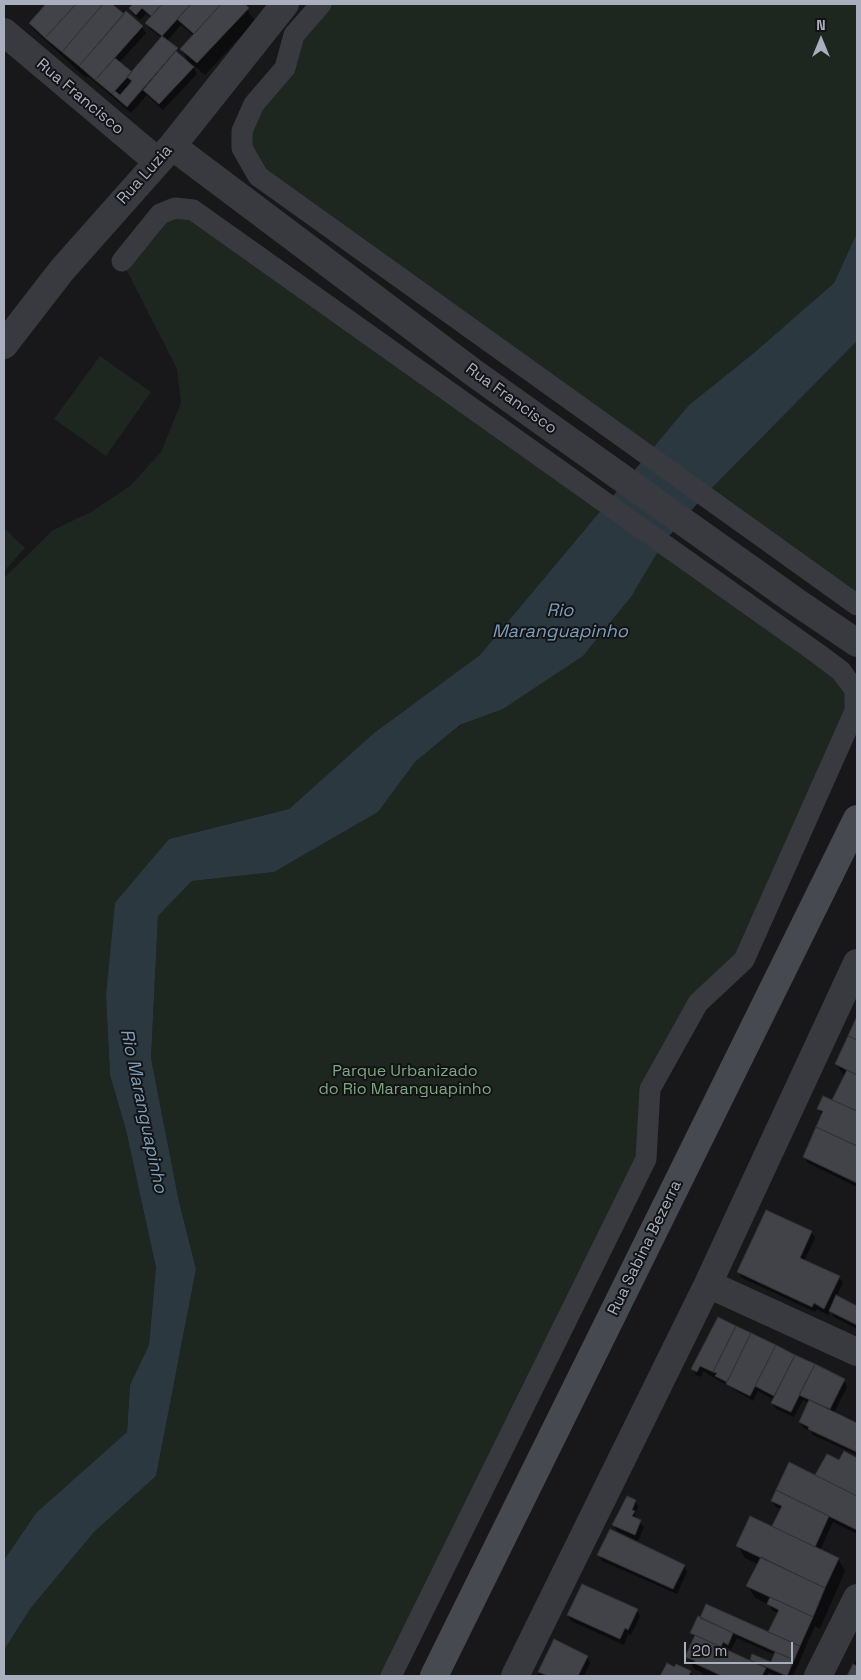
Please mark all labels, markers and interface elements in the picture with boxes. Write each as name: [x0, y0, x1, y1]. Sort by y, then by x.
north arrow: [796, 15, 846, 65]
text: N: [816, 16, 826, 34]
street label: Rua Francisco: [32, 55, 128, 139]
street label: Rua Luzia: [113, 141, 177, 209]
street label: Rua Francisco: [462, 359, 560, 439]
water label: Rio Maranguapinho: [492, 600, 628, 642]
water label: Rio Maranguapinho: [115, 1027, 171, 1195]
park label: Parque Urbanizado do Rio Maranguapinho: [318, 1062, 492, 1100]
street label: Rua Sabina Bezerra: [604, 1177, 686, 1319]
scale bar: [686, 1632, 795, 1664]
text: 20 m: [692, 1641, 727, 1660]

